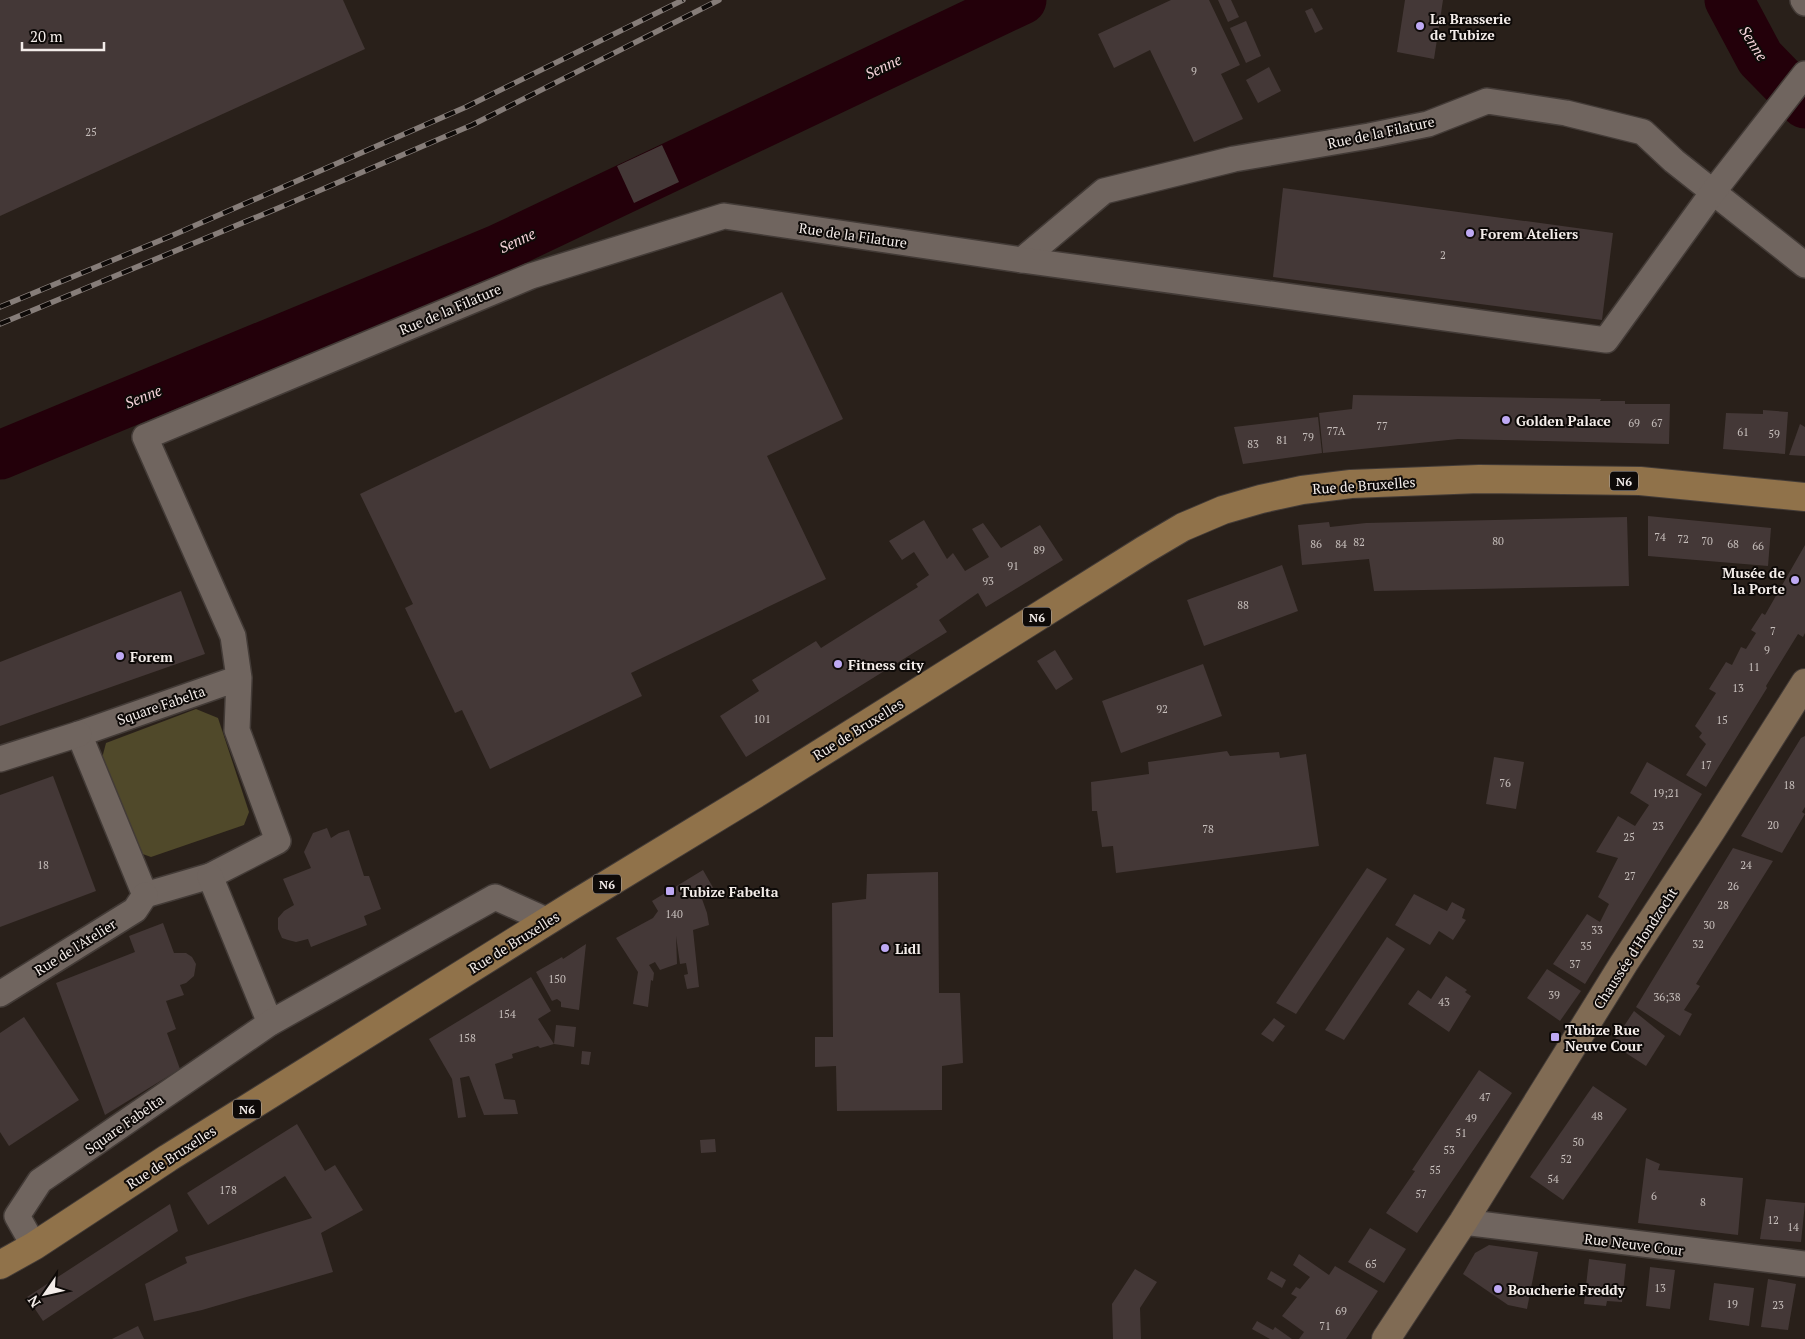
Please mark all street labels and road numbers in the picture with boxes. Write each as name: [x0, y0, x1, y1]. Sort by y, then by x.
street label: Rue de la Filature: [1326, 111, 1436, 153]
street label: Rue de la Filature: [798, 218, 908, 252]
street label: Rue de la Filature: [396, 279, 504, 339]
street label: Rue de Bruxelles: [1312, 472, 1416, 498]
road number: N6: [1610, 472, 1638, 491]
road number: N6: [1023, 608, 1051, 626]
street label: Square Fabelta: [114, 681, 208, 729]
street label: Rue de Bruxelles: [809, 694, 907, 764]
road number: N6: [593, 874, 621, 894]
street label: Chaussée d'Hondzocht: [1589, 883, 1682, 1012]
street label: Rue de Bruxelles: [465, 907, 563, 977]
street label: Rue de l'Atelier: [30, 914, 120, 980]
street label: Square Fabelta: [81, 1090, 167, 1158]
road number: N6: [233, 1100, 261, 1118]
street label: Rue de Bruxelles: [123, 1121, 219, 1193]
street label: Rue Neuve Cour: [1583, 1228, 1685, 1260]

